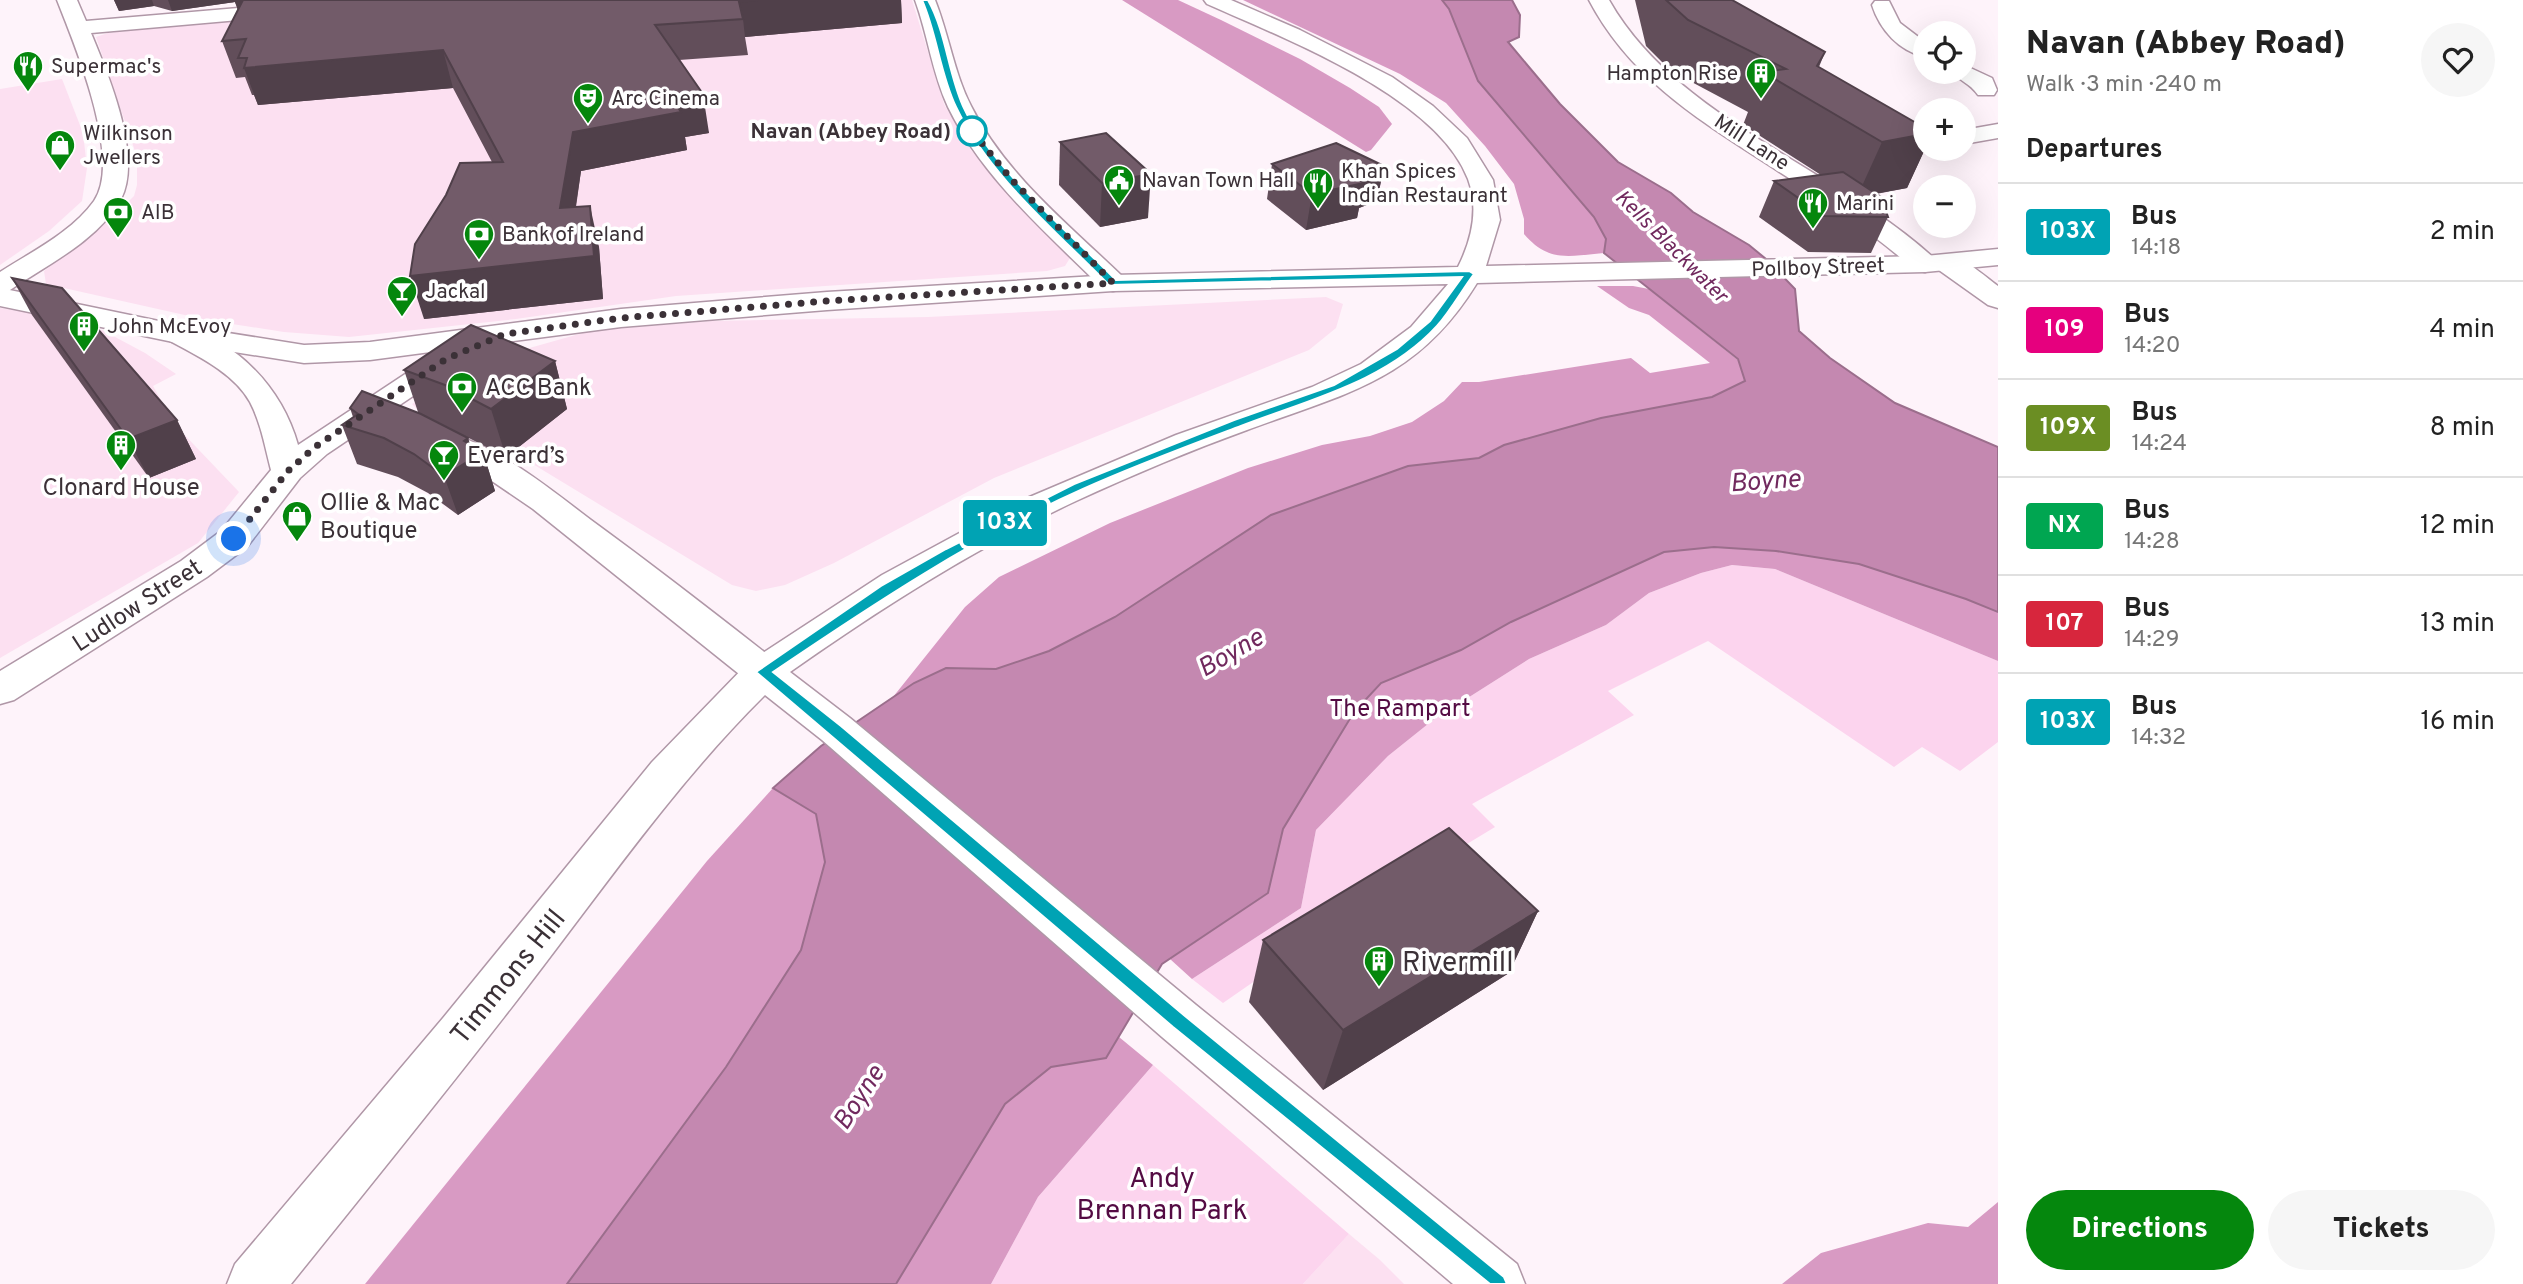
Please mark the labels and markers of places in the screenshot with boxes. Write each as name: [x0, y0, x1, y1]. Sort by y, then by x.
restaurant icon: Supermac's: [11, 49, 45, 93]
place label: Supermac's: [51, 54, 161, 81]
building icon: Hampton Rise: [1744, 56, 1778, 100]
place label: Hampton Rise: [1607, 61, 1738, 88]
theatre icon: Arc Cinema: [571, 81, 605, 125]
place label: Arc Cinema: [611, 86, 720, 113]
marker: Navan (Abbey Road): [957, 116, 987, 146]
place label: Navan (Abbey Road): [751, 119, 951, 146]
place label: Wilkinson Jwellers: [83, 121, 173, 172]
shop icon: Wilkinson Jwellers: [43, 128, 77, 172]
place label: Khan Spices Indian Restaurant: [1341, 159, 1508, 210]
public building icon: Navan Town Hall: [1102, 163, 1136, 207]
restaurant icon: Khan Spices Indian Restaurant: [1301, 166, 1335, 210]
place label: Navan Town Hall: [1142, 168, 1295, 195]
restaurant icon: Marini: [1796, 186, 1830, 230]
place label: Marini: [1836, 191, 1894, 218]
bank icon: AIB: [101, 195, 135, 239]
place label: AIB: [141, 200, 174, 227]
bank icon: Bank of Ireland: [462, 217, 496, 261]
place label: Bank of Ireland: [502, 222, 644, 249]
bar icon: Jackal: [385, 274, 419, 318]
place label: Jackal: [425, 279, 486, 306]
building icon: John McEvoy: [67, 309, 101, 353]
place label: John McEvoy: [107, 314, 231, 341]
bank icon: ACC Bank: [445, 370, 479, 414]
place label: ACC Bank: [485, 374, 592, 404]
building icon: Clonard House: [104, 428, 138, 472]
bar icon: Everard’s: [427, 438, 461, 482]
place label: Everard’s: [467, 442, 565, 472]
place label: Clonard House: [42, 474, 200, 504]
place label: Ollie & Mac Boutique: [320, 489, 440, 547]
shop icon: Ollie & Mac Boutique: [280, 499, 314, 543]
building icon: Rivermill: [1362, 944, 1396, 988]
place label: Rivermill: [1402, 946, 1514, 982]

